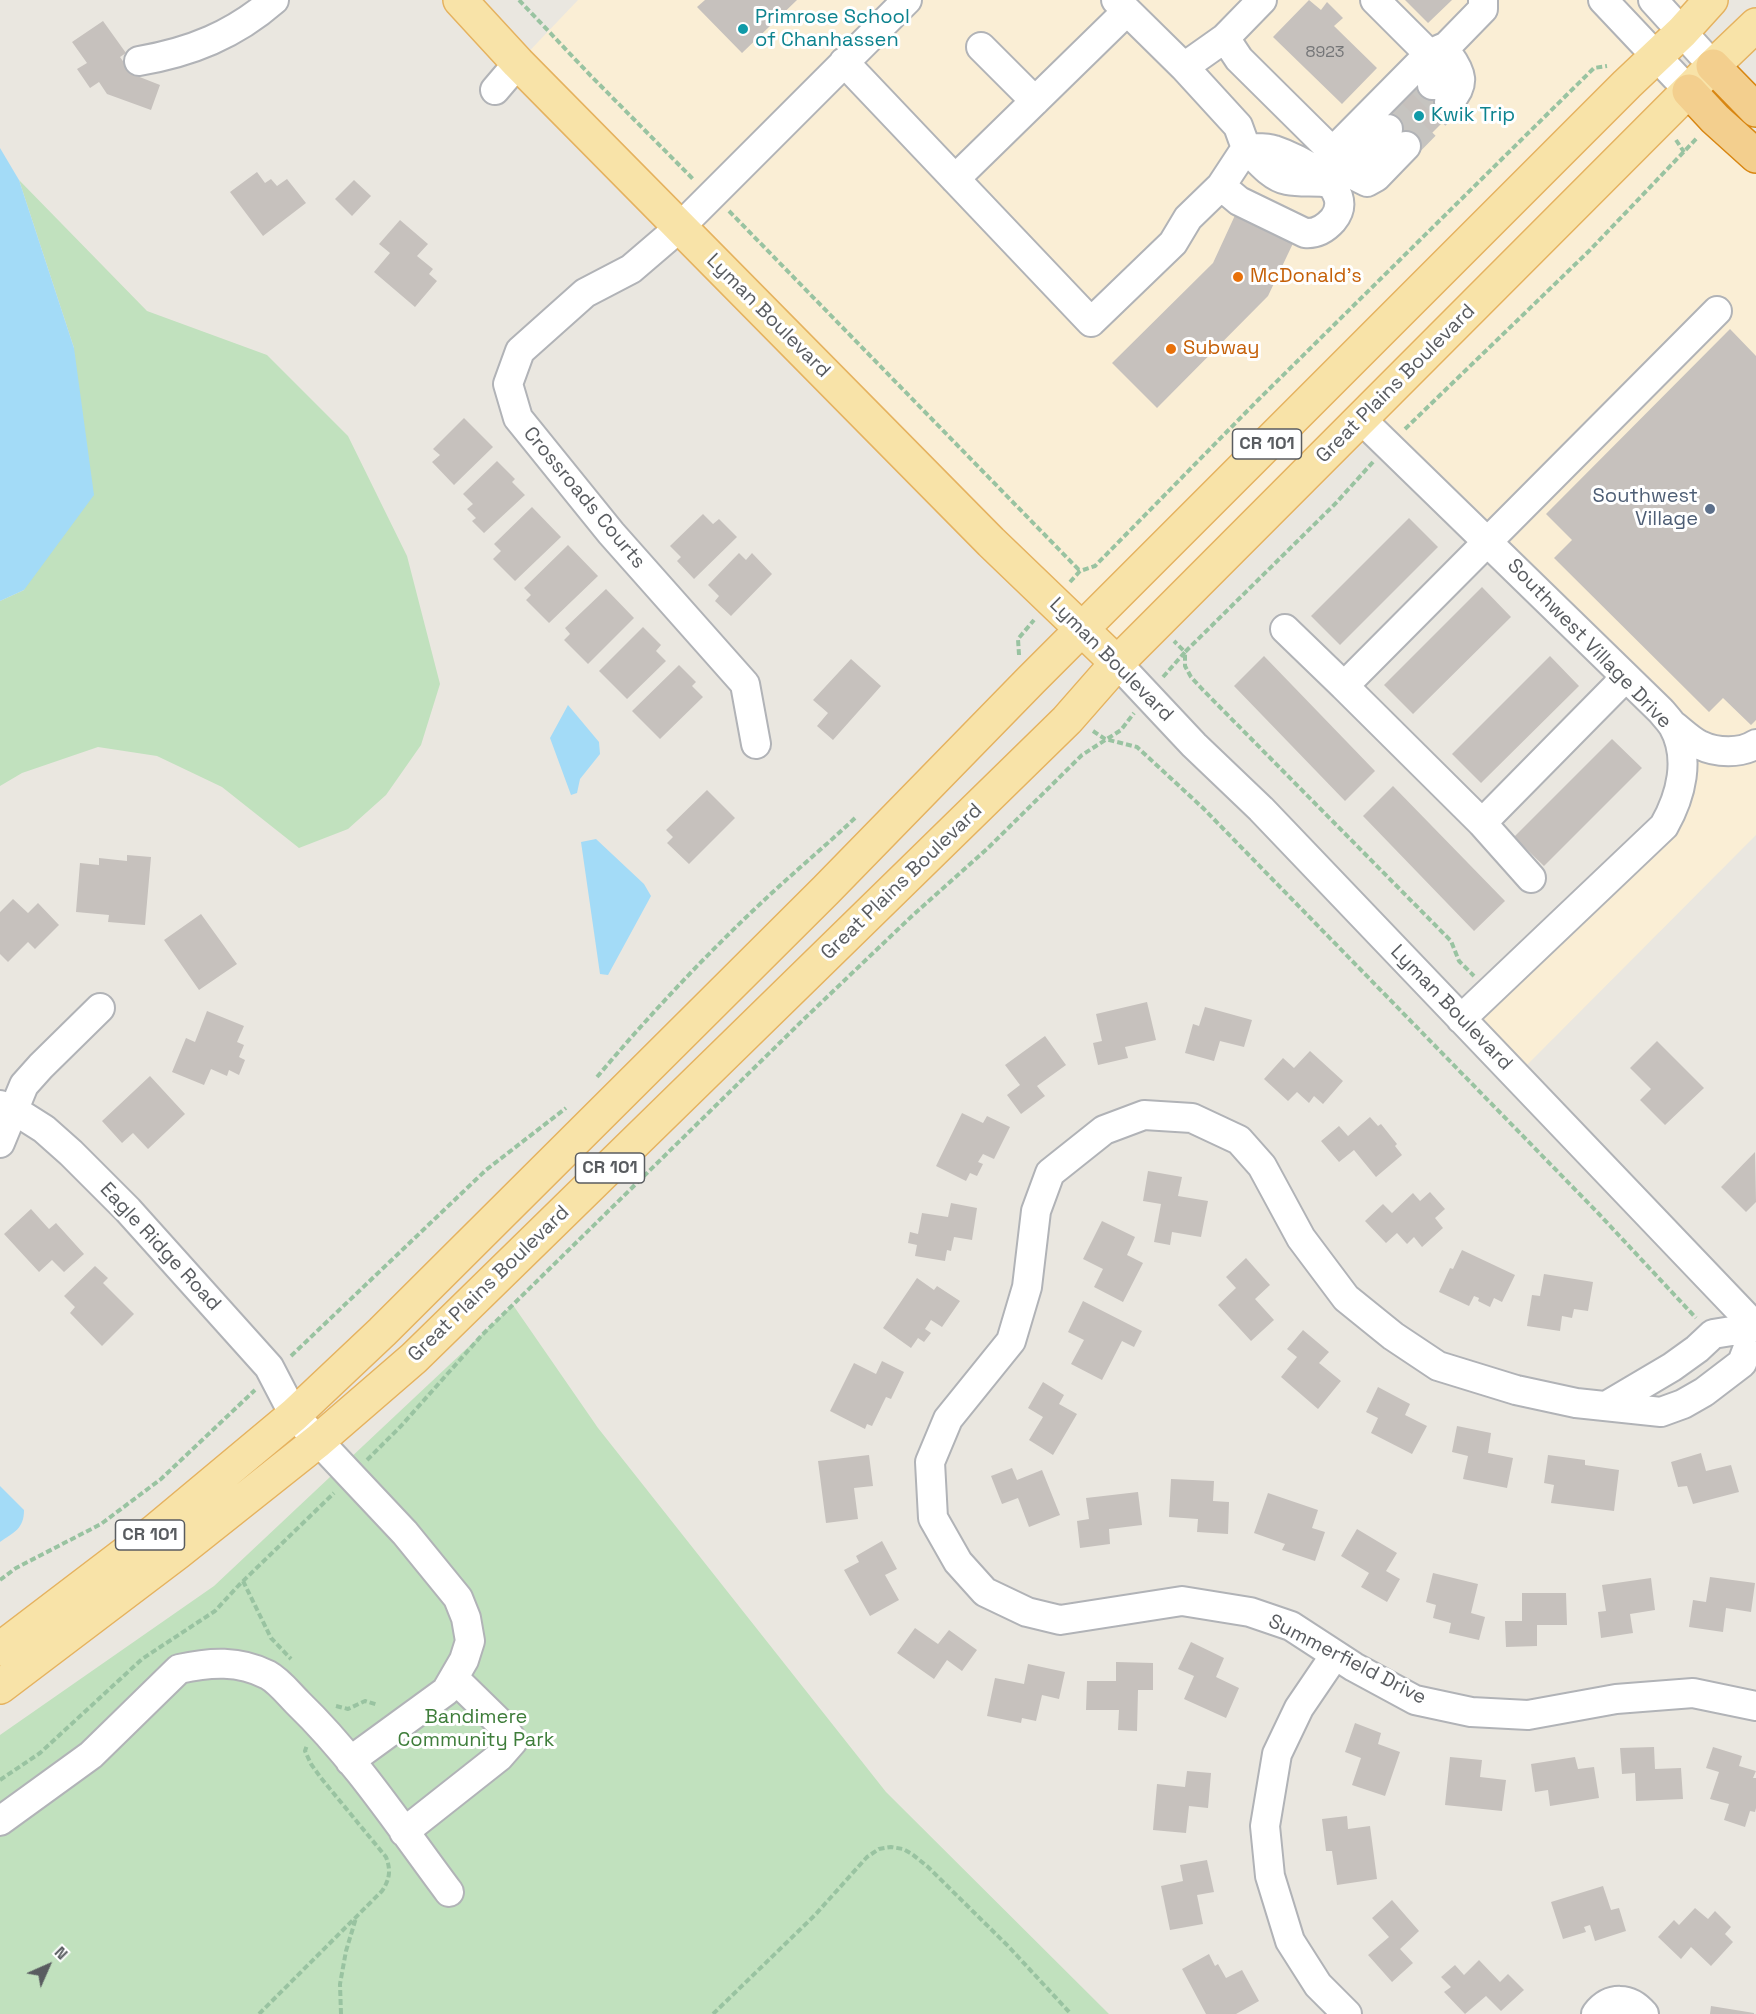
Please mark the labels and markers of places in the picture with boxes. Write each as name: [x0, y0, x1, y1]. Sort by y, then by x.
place label: Primrose School of Chanhassen: [755, 6, 910, 53]
marker: Primrose School of Chanhassen: [736, 22, 750, 36]
place label: Kwik Trip: [1431, 104, 1515, 128]
marker: Kwik Trip: [1412, 109, 1426, 123]
place label: McDonald's: [1250, 265, 1362, 289]
marker: McDonald's: [1231, 270, 1245, 284]
place label: Subway: [1183, 337, 1260, 361]
marker: Subway: [1164, 342, 1178, 356]
place label: Southwest Village: [1593, 485, 1698, 532]
marker: Southwest Village: [1703, 502, 1717, 516]

